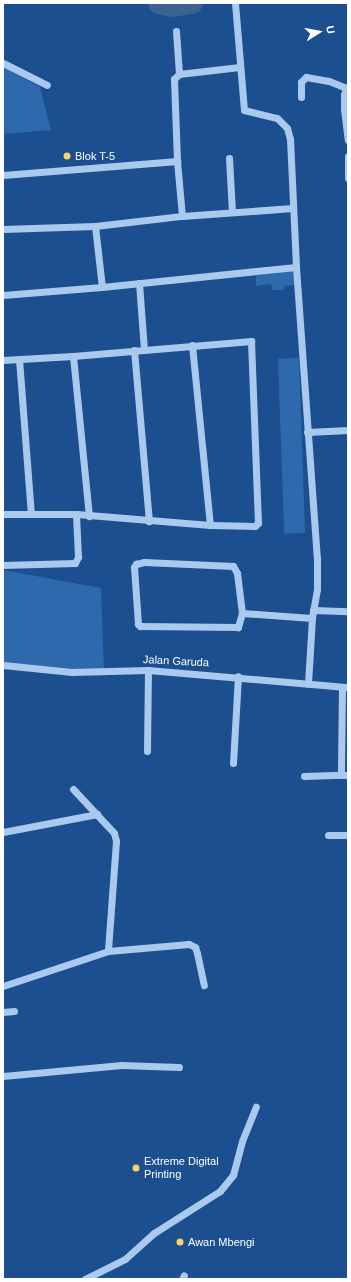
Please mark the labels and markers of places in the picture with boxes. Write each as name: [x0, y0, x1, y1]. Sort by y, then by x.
place label: Blok T-5: [75, 149, 115, 163]
marker: Blok T-5: [62, 151, 72, 161]
place label: Extreme Digital Printing: [144, 1155, 219, 1181]
marker: Extreme Digital Printing: [131, 1163, 141, 1173]
place label: Awan Mbengi: [188, 1235, 254, 1249]
marker: Awan Mbengi: [175, 1237, 185, 1247]

